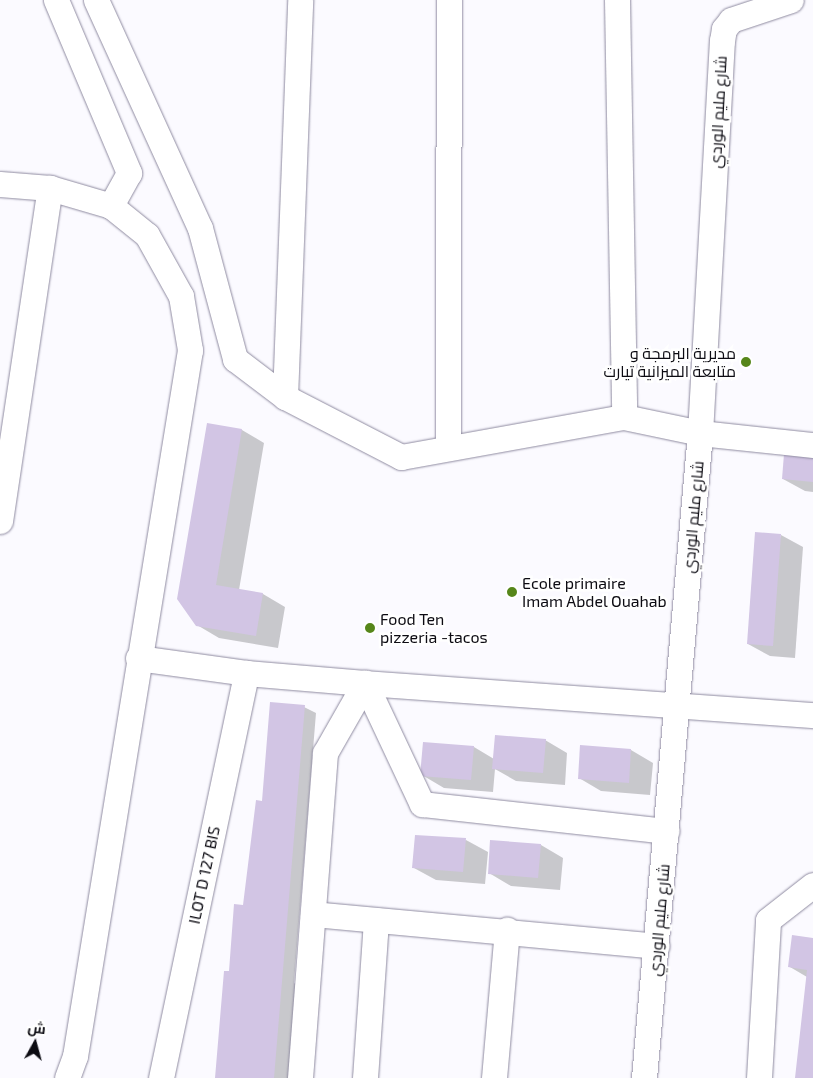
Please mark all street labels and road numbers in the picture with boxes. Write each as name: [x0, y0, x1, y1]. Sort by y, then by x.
street label: شارع مليم الوردي: [705, 55, 731, 169]
street label: شارع مليم الوردي: [679, 460, 707, 574]
street label: ILOT D 127 BIS: [184, 824, 224, 926]
street label: شارع مليم الوردي: [645, 863, 673, 977]

